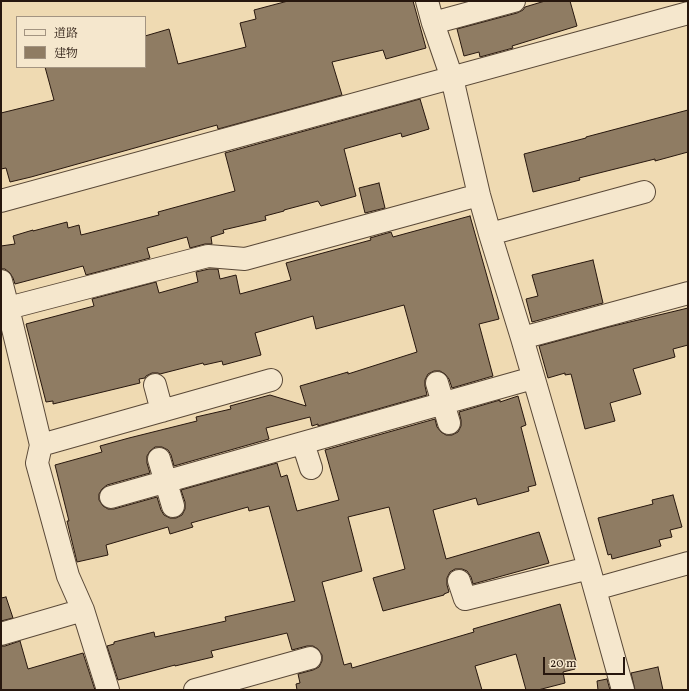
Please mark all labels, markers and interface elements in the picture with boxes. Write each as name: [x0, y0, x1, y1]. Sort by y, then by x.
legend: [16, 16, 146, 68]
text: 道路: [54, 26, 78, 42]
text: 建物: [54, 46, 78, 62]
scale bar: [545, 649, 627, 675]
text: 20 m: [550, 656, 577, 672]

